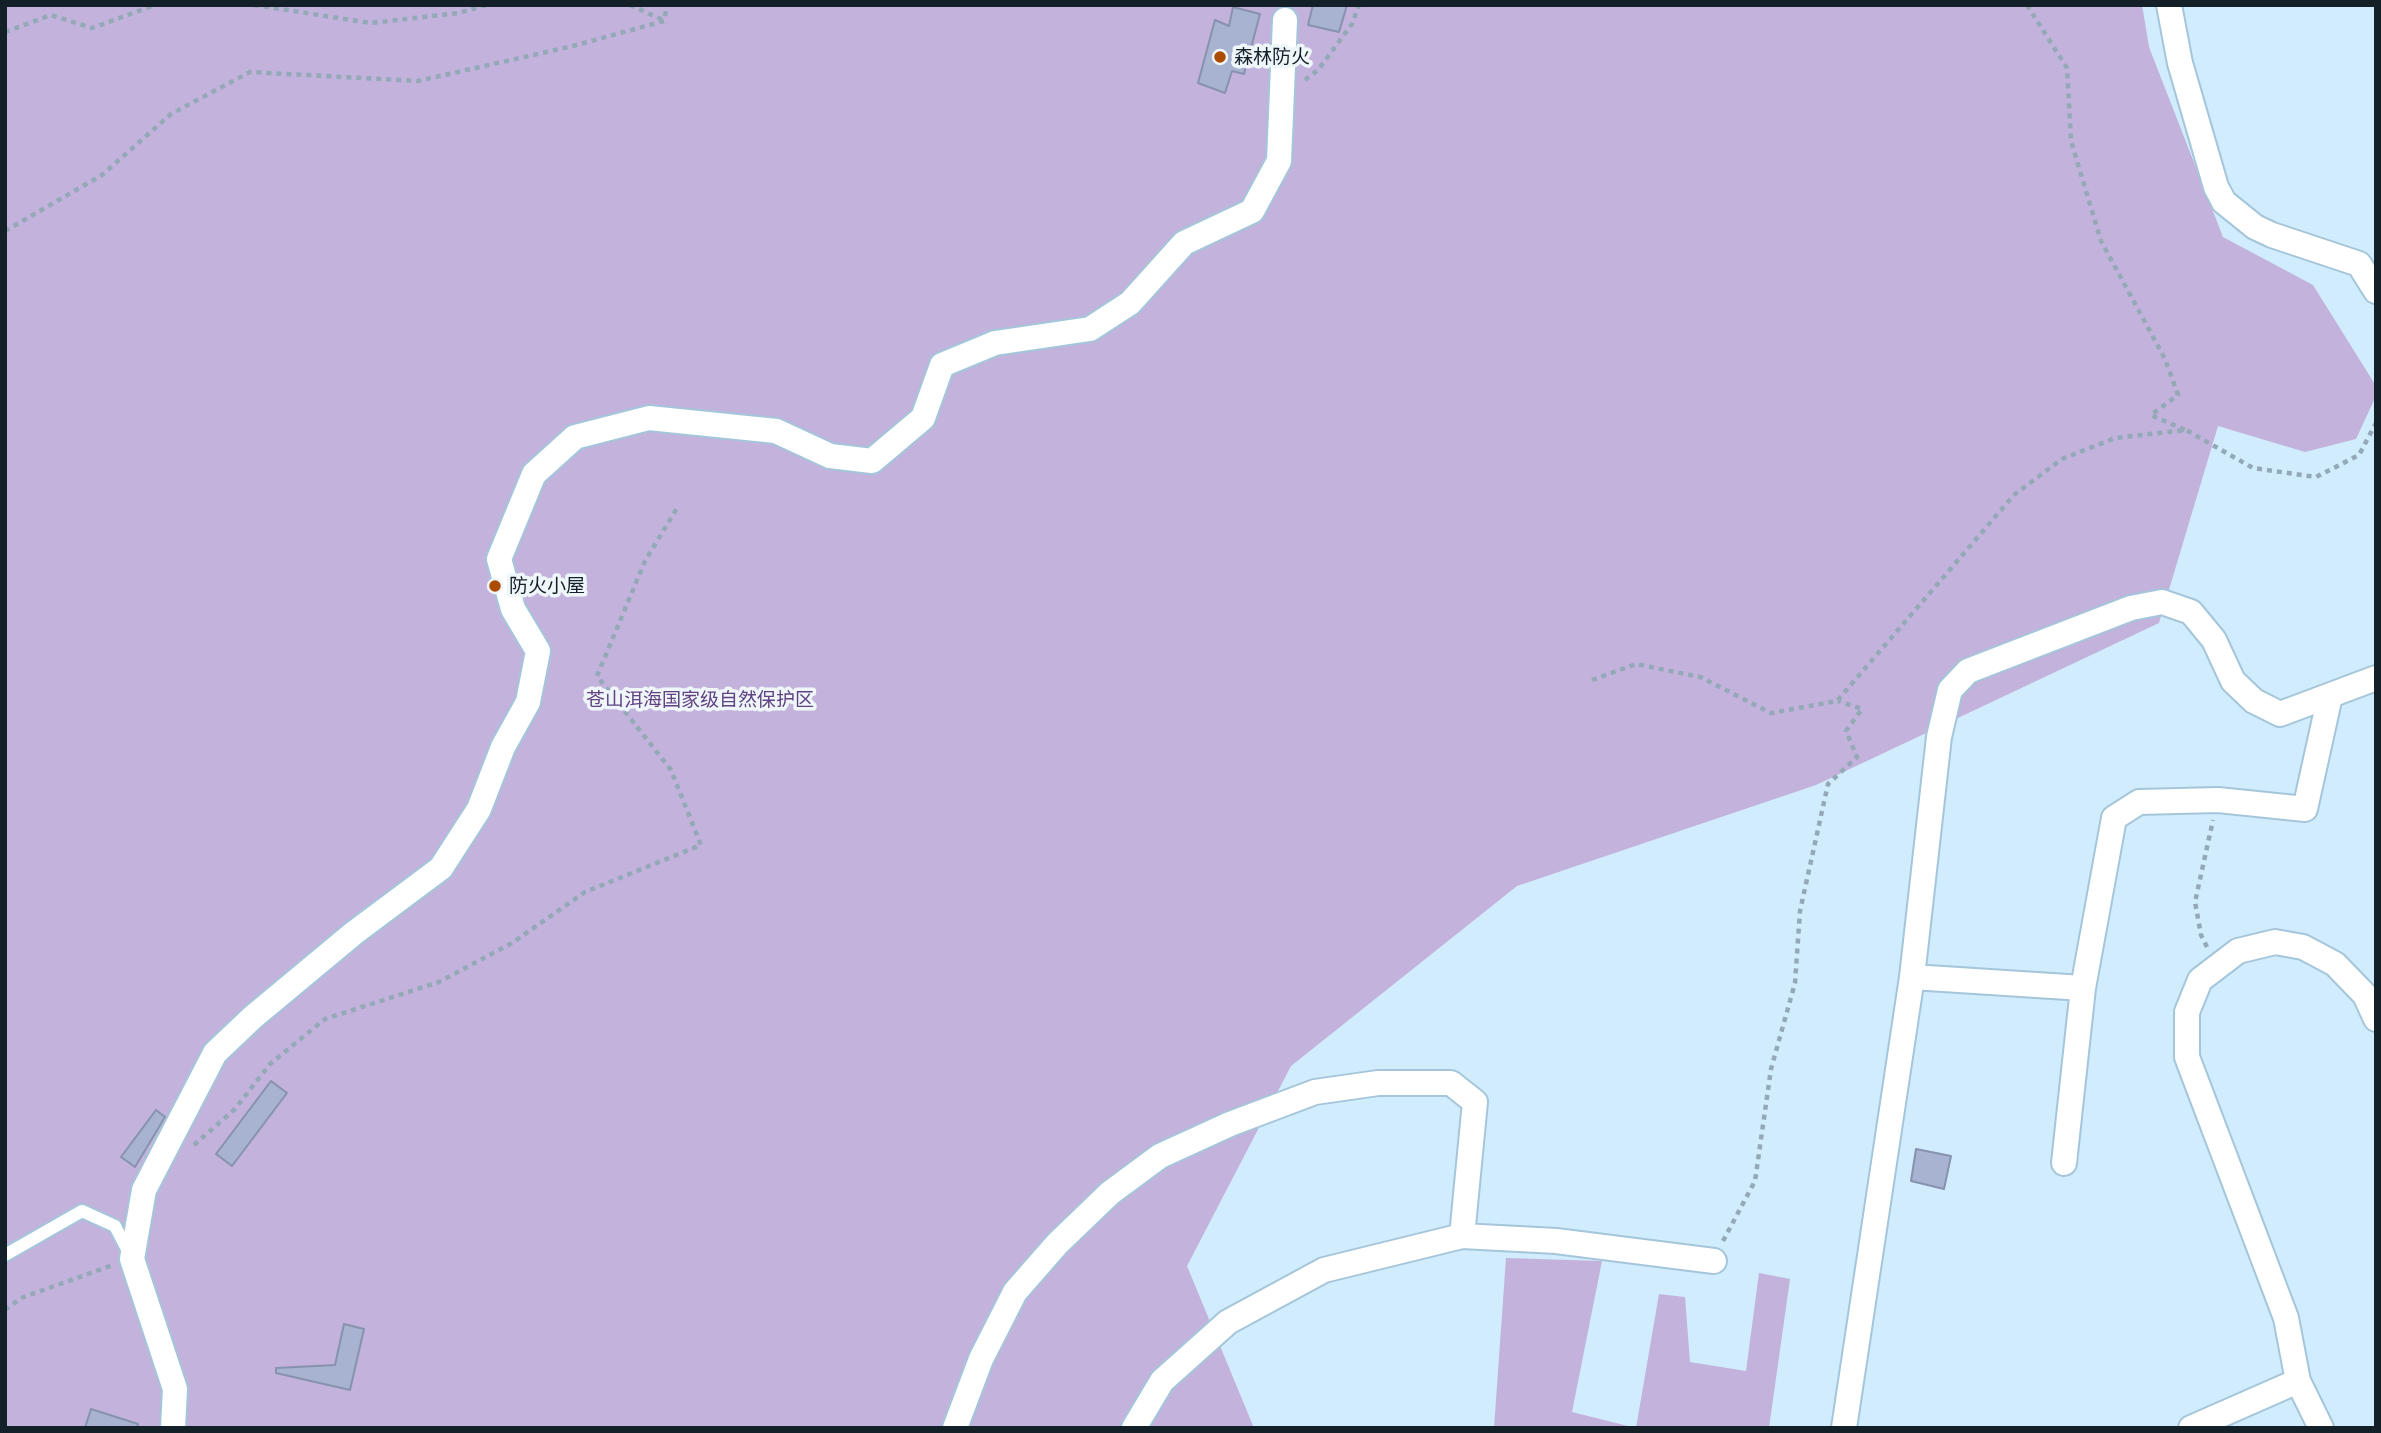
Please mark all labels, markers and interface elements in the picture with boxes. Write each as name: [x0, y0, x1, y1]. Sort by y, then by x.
place label: 森林防火: [1234, 46, 1310, 68]
marker: 森林防火: [1212, 49, 1228, 65]
place label: 防火小屋: [509, 575, 585, 597]
marker: 防火小屋: [487, 578, 503, 594]
park label: 苍山洱海国家级自然保护区: [586, 689, 814, 711]

